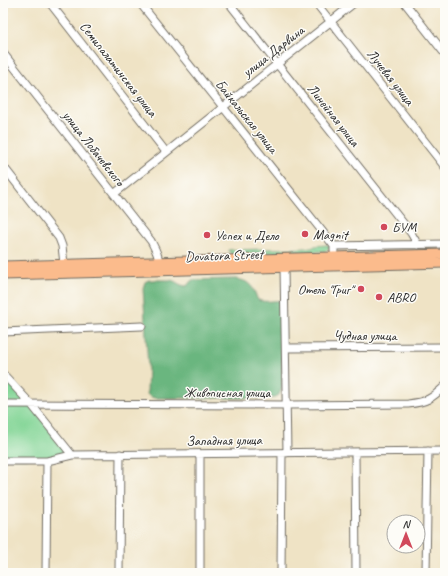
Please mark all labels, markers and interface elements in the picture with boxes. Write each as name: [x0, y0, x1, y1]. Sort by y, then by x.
street label: Семипалатинская улица: [76, 18, 162, 121]
street label: улица Дарвина: [238, 21, 309, 81]
street label: Лучевая улица: [363, 46, 418, 110]
street label: Байкальская улица: [212, 76, 282, 158]
street label: Линейная улица: [304, 81, 364, 151]
street label: улица Лобачевского: [58, 107, 130, 191]
place label: БУМ: [392, 219, 417, 236]
marker: БУМ: [379, 222, 389, 232]
place label: Magnit: [313, 226, 350, 243]
place label: Успех и Дело: [215, 227, 280, 244]
marker: Magnit: [300, 229, 310, 239]
marker: Успех и Дело: [202, 230, 212, 240]
street label: Dovatora Street: [185, 246, 266, 265]
place label: Отель "Григ": [298, 281, 356, 298]
marker: Отель "Григ": [356, 284, 366, 294]
place label: ABRO: [387, 289, 417, 306]
marker: ABRO: [374, 292, 384, 302]
street label: Чудная улица: [334, 327, 398, 344]
street label: Живописная улица: [184, 384, 272, 401]
street label: Западная улица: [186, 431, 263, 450]
north arrow: [386, 514, 426, 554]
text: N: [403, 517, 412, 531]

